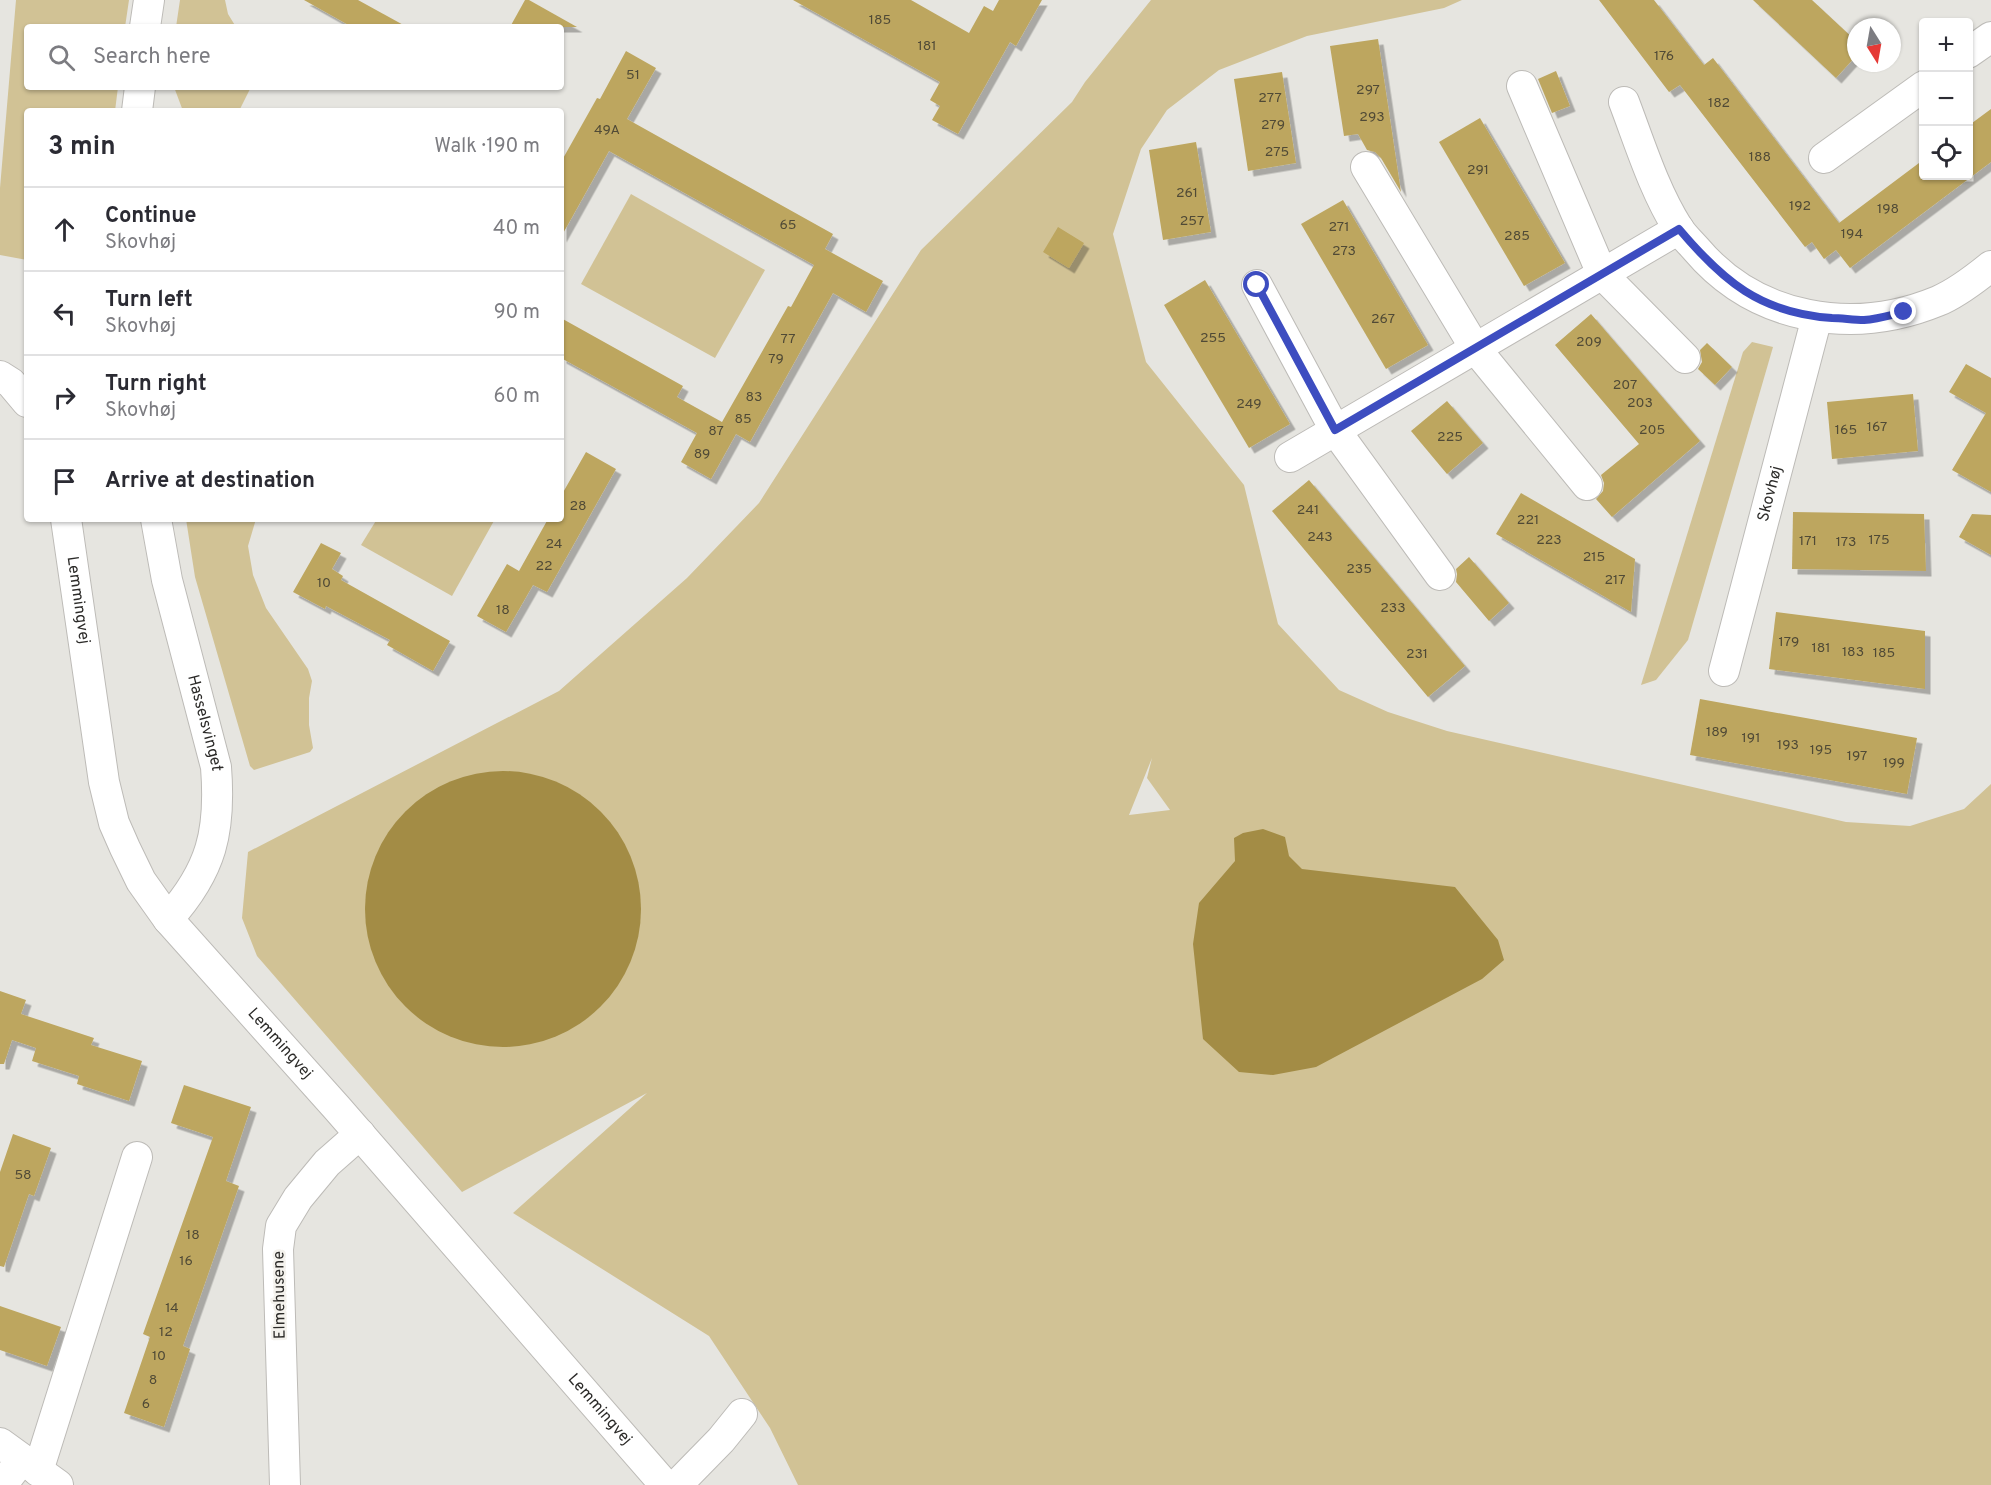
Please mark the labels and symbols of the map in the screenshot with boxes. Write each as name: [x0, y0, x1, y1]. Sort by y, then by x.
house number: 185: [869, 12, 891, 29]
north arrow: [1847, 18, 1901, 72]
house number: 181: [918, 38, 936, 55]
house number: 176: [1654, 48, 1674, 65]
house number: 51: [626, 67, 640, 84]
house number: 297: [1356, 82, 1380, 99]
house number: 277: [1258, 90, 1282, 107]
house number: 182: [1708, 95, 1730, 112]
house number: 293: [1359, 109, 1385, 126]
house number: 279: [1261, 117, 1285, 134]
house number: 49A: [594, 122, 620, 139]
house number: 275: [1265, 144, 1289, 161]
house number: 188: [1749, 149, 1771, 166]
house number: 291: [1467, 162, 1489, 179]
house number: 261: [1176, 185, 1198, 202]
house number: 192: [1789, 198, 1811, 215]
house number: 198: [1877, 201, 1899, 218]
house number: 257: [1180, 213, 1204, 230]
house number: 65: [779, 217, 797, 234]
house number: 271: [1328, 219, 1350, 236]
house number: 194: [1841, 226, 1863, 243]
house number: 285: [1504, 228, 1530, 245]
house number: 273: [1332, 243, 1356, 260]
route start: [1243, 271, 1269, 297]
route end: [1890, 298, 1916, 324]
house number: 267: [1371, 311, 1395, 328]
house number: 255: [1200, 330, 1226, 347]
house number: 77: [780, 331, 796, 348]
house number: 209: [1576, 334, 1602, 351]
house number: 79: [768, 351, 784, 368]
house number: 207: [1613, 377, 1637, 394]
house number: 83: [746, 389, 762, 406]
house number: 203: [1627, 395, 1653, 412]
house number: 249: [1236, 396, 1262, 413]
house number: 85: [734, 411, 752, 428]
house number: 167: [1867, 419, 1887, 436]
house number: 205: [1639, 422, 1665, 439]
house number: 165: [1835, 422, 1857, 439]
house number: 87: [708, 423, 724, 440]
house number: 225: [1437, 429, 1463, 446]
house number: 89: [694, 446, 710, 463]
street label: Skovhøj: [1754, 464, 1787, 524]
house number: 28: [569, 498, 587, 515]
house number: 241: [1297, 502, 1319, 519]
house number: 221: [1517, 512, 1539, 529]
house number: 243: [1307, 529, 1333, 546]
house number: 223: [1536, 532, 1562, 549]
house number: 175: [1868, 532, 1890, 549]
house number: 171: [1799, 533, 1817, 550]
house number: 173: [1836, 534, 1856, 551]
house number: 24: [545, 536, 563, 553]
house number: 215: [1583, 549, 1605, 566]
street label: Lemmingvej: [62, 555, 94, 645]
house number: 22: [535, 558, 553, 575]
house number: 235: [1346, 561, 1372, 578]
house number: 217: [1604, 572, 1626, 589]
house number: 10: [317, 575, 331, 592]
house number: 233: [1380, 600, 1406, 617]
house number: 18: [496, 602, 510, 619]
house number: 179: [1779, 634, 1799, 651]
house number: 181: [1812, 640, 1830, 657]
house number: 183: [1842, 644, 1864, 661]
house number: 185: [1873, 645, 1895, 662]
house number: 231: [1406, 646, 1428, 663]
street label: Hasselsvinget: [182, 673, 226, 772]
house number: 189: [1706, 724, 1728, 741]
house number: 191: [1742, 730, 1760, 747]
house number: 193: [1777, 737, 1799, 754]
house number: 195: [1810, 742, 1832, 759]
house number: 197: [1847, 748, 1867, 765]
house number: 199: [1883, 755, 1905, 772]
street label: Lemmingvej: [243, 1004, 317, 1083]
house number: 58: [14, 1167, 32, 1184]
house number: 18: [186, 1227, 200, 1244]
street label: Elmehusene: [269, 1251, 291, 1339]
house number: 16: [179, 1253, 193, 1270]
house number: 14: [165, 1300, 179, 1317]
house number: 12: [159, 1324, 173, 1341]
house number: 10: [152, 1348, 166, 1365]
street label: Lemmingvej: [563, 1370, 636, 1450]
house number: 8: [149, 1372, 157, 1389]
house number: 6: [142, 1396, 150, 1413]

